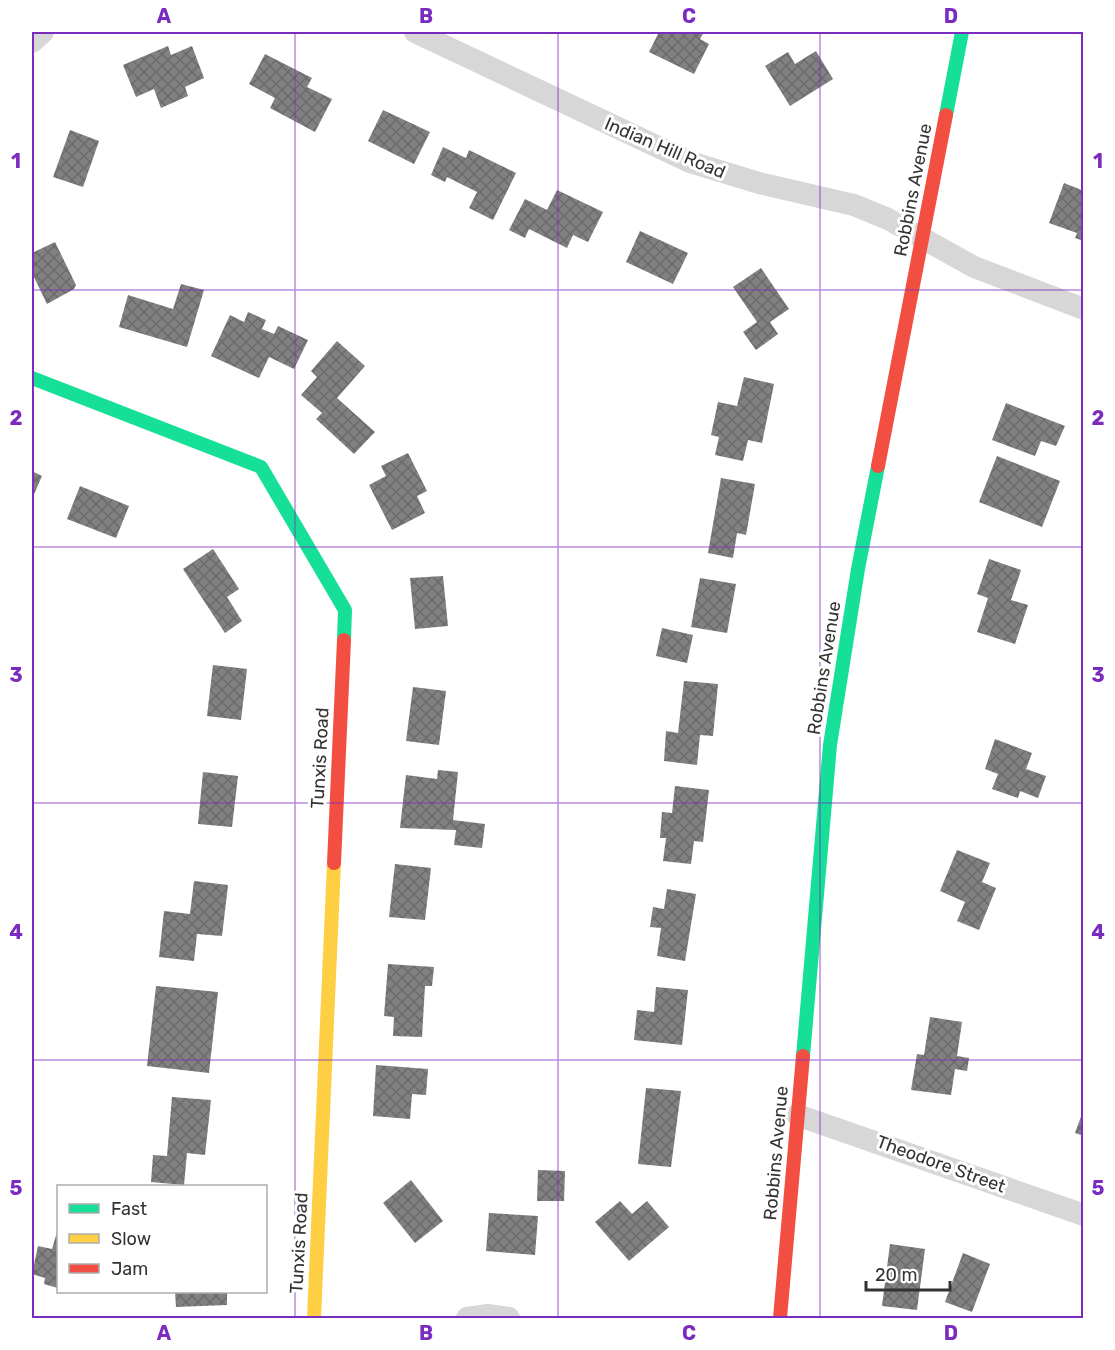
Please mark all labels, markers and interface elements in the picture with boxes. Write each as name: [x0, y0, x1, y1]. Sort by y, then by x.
text: A: [157, 4, 172, 28]
text: B: [419, 4, 433, 28]
text: C: [682, 4, 696, 28]
text: D: [944, 4, 958, 28]
street label: Indian Hill Road: [601, 113, 729, 183]
street label: Robbins Avenue: [889, 122, 937, 258]
text: 1: [11, 149, 21, 173]
text: 1: [1093, 149, 1103, 173]
text: 2: [10, 406, 23, 430]
text: 2: [1092, 406, 1105, 430]
street label: Robbins Avenue: [803, 600, 845, 736]
text: 3: [9, 663, 23, 687]
text: 3: [1091, 663, 1105, 687]
street label: Tunxis Road: [306, 707, 334, 809]
text: 4: [9, 920, 23, 944]
text: 4: [1091, 920, 1105, 944]
street label: Robbins Avenue: [759, 1085, 793, 1221]
street label: Theodore Street: [873, 1130, 1009, 1198]
text: 5: [10, 1176, 23, 1200]
text: 5: [1092, 1176, 1105, 1200]
legend: [57, 1185, 267, 1293]
street label: Tunxis Road: [285, 1192, 313, 1294]
text: Fast: [111, 1198, 147, 1220]
text: Slow: [111, 1228, 151, 1250]
scale bar: [866, 1254, 950, 1292]
text: Jam: [111, 1258, 148, 1280]
text: 20 m: [875, 1264, 917, 1286]
text: A: [157, 1321, 172, 1345]
text: B: [419, 1321, 433, 1345]
text: C: [682, 1321, 696, 1345]
text: D: [944, 1321, 958, 1345]

